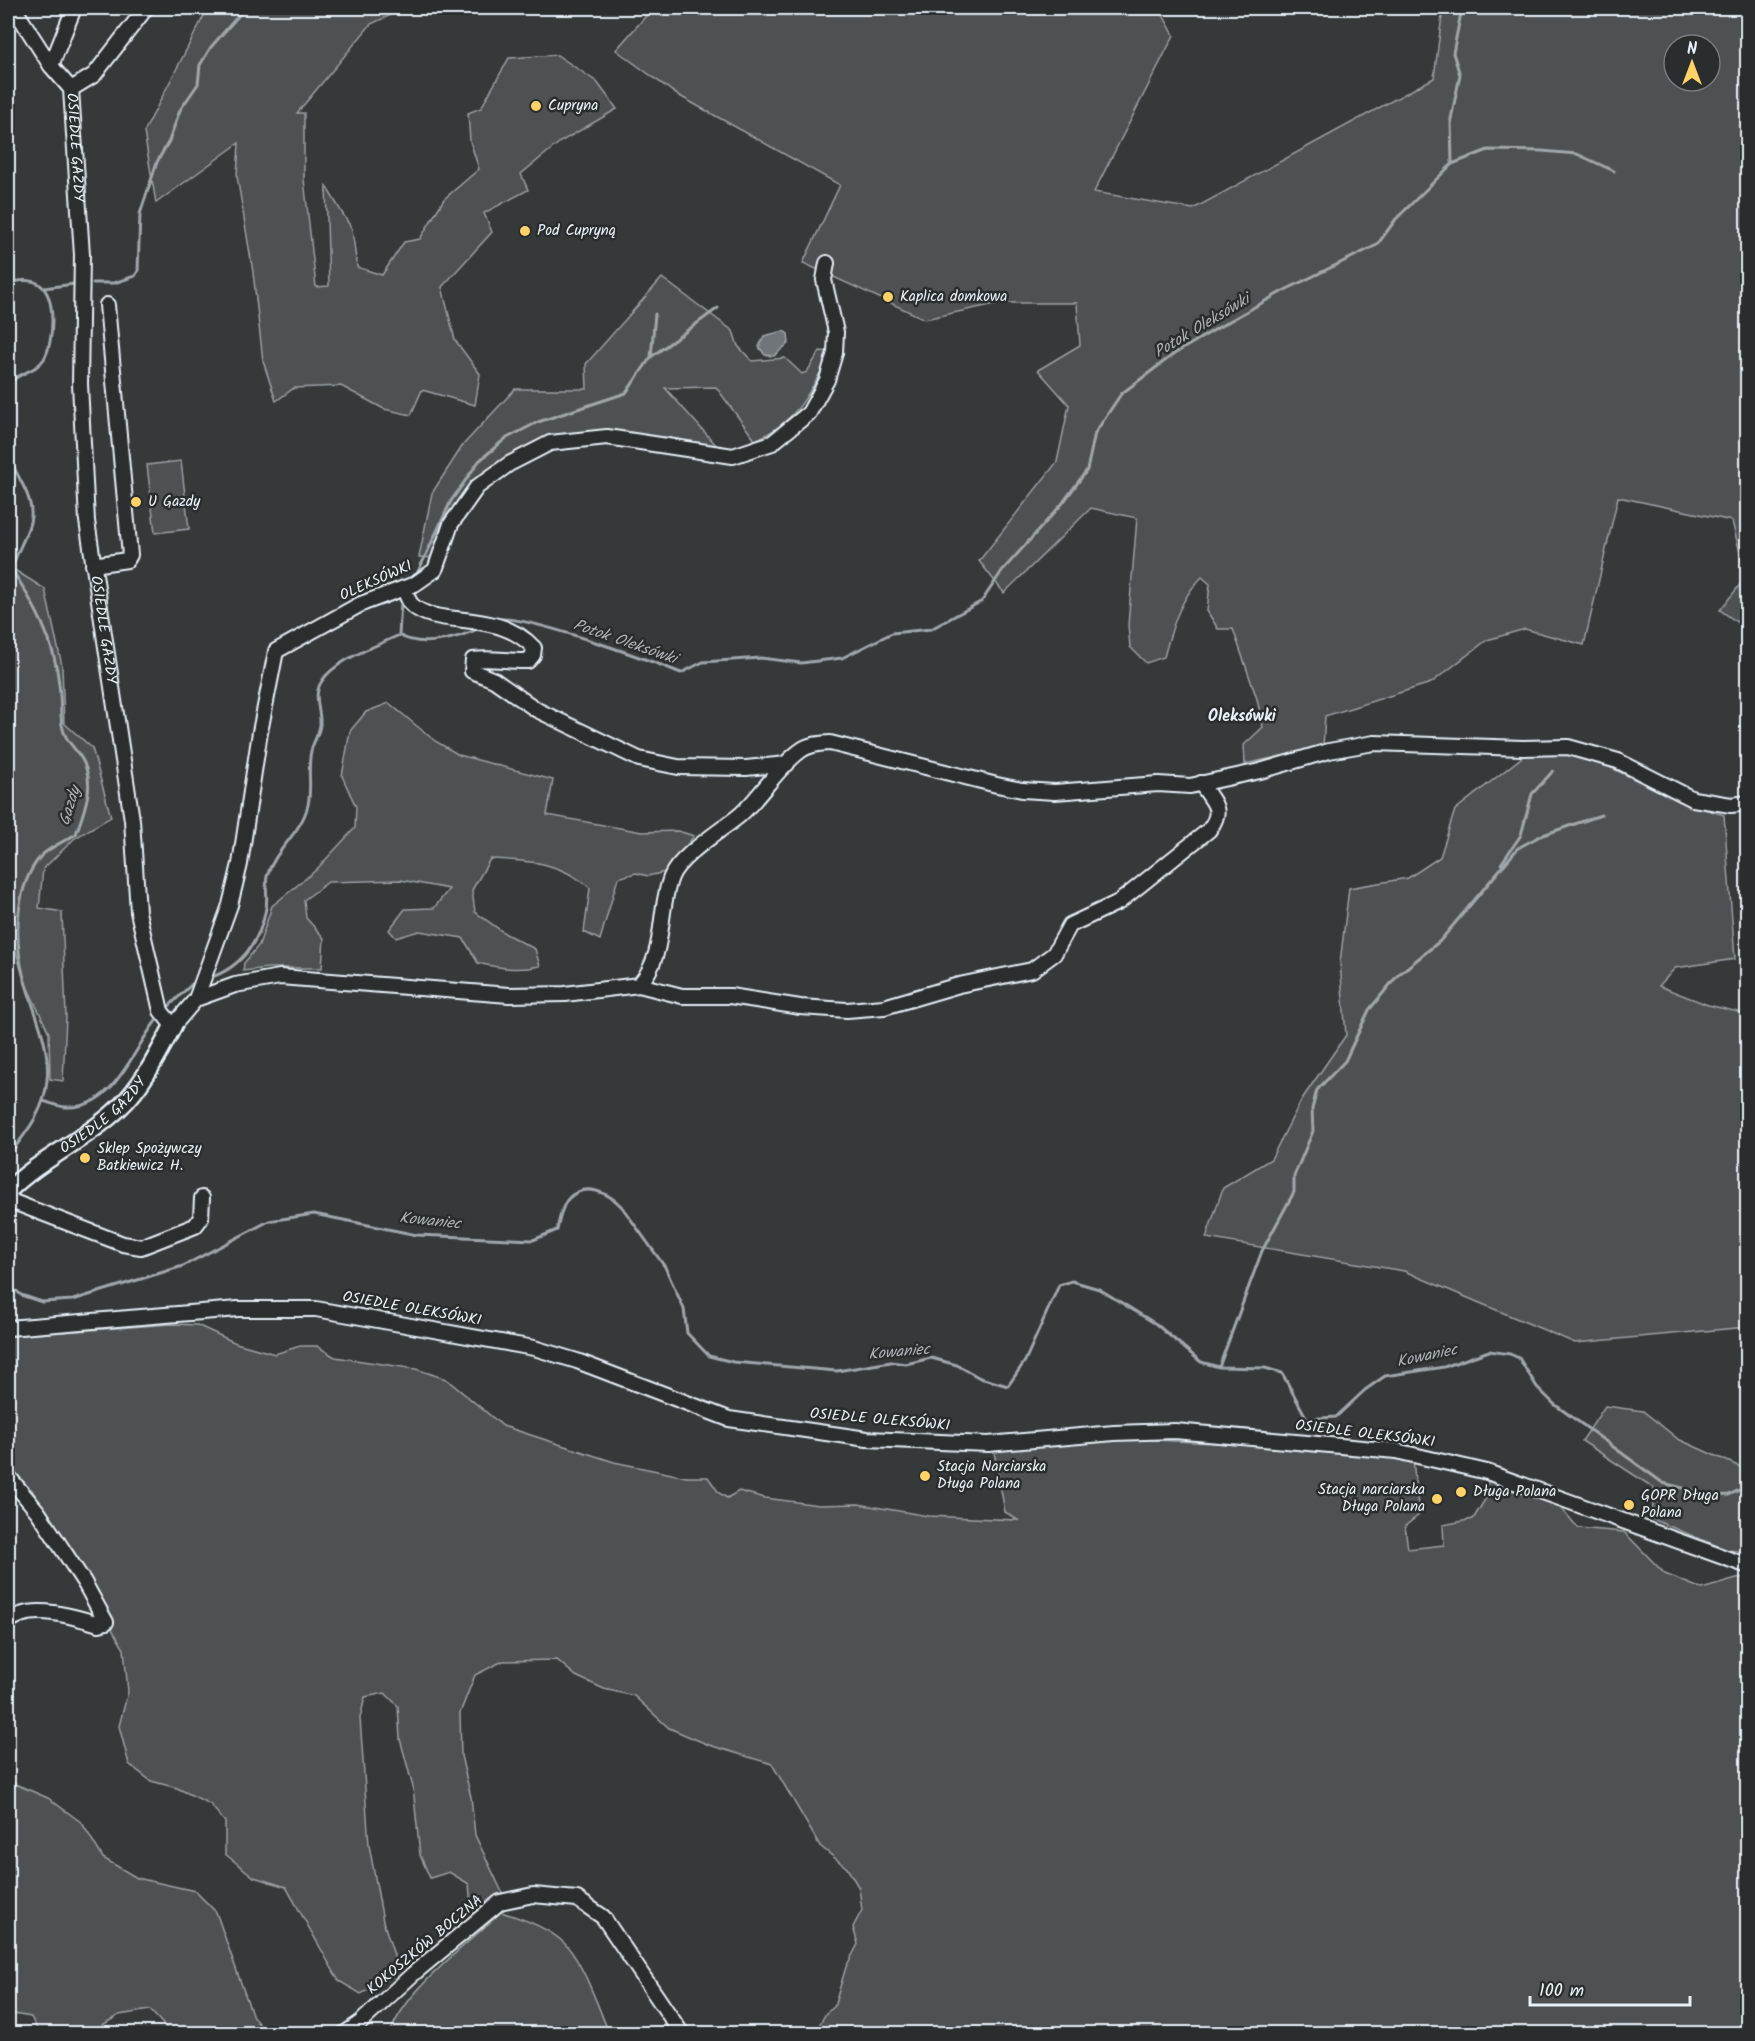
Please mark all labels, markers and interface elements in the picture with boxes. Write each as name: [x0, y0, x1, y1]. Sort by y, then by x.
north arrow: [1662, 33, 1722, 93]
text: N: [1687, 37, 1697, 62]
street label: OSIEDLE GAZDY: [59, 92, 91, 204]
place label: Cupryna: [548, 94, 598, 118]
marker: Cupryna: [529, 99, 543, 113]
place label: Pod Cupryną: [537, 219, 616, 243]
marker: Pod Cupryną: [518, 224, 532, 238]
place label: Kaplica domkowa: [900, 285, 1007, 309]
water label: Potok Oleksówki: [1149, 286, 1257, 364]
marker: Kaplica domkowa: [881, 290, 895, 304]
place label: U Gazdy: [148, 490, 201, 514]
marker: U Gazdy: [129, 495, 143, 509]
street label: OLEKSÓWKI: [336, 554, 417, 608]
street label: OSIEDLE GAZDY: [83, 574, 124, 687]
water label: Potok Oleksówki: [570, 613, 683, 672]
district label: Oleksówki: [1208, 704, 1277, 729]
water label: Gazdy: [52, 781, 89, 829]
street label: OSIEDLE GAZDY: [55, 1071, 154, 1160]
place label: Sklep Spożywczy Batkiewicz H.: [97, 1137, 202, 1178]
marker: Sklep Spożywczy Batkiewicz H.: [78, 1151, 92, 1165]
water label: Kowaniec: [398, 1205, 464, 1237]
street label: OSIEDLE OLEKSÓWKI: [341, 1285, 484, 1333]
water label: Kowaniec: [867, 1337, 933, 1367]
water label: Kowaniec: [1394, 1337, 1462, 1375]
street label: OSIEDLE OLEKSÓWKI: [809, 1402, 951, 1438]
street label: OSIEDLE OLEKSÓWKI: [1294, 1414, 1437, 1455]
place label: Stacja Narciarska Długa Polana: [937, 1455, 1046, 1496]
marker: Stacja Narciarska Długa Polana: [918, 1469, 932, 1483]
place label: Stacja narciarska Długa Polana: [1318, 1478, 1425, 1519]
place label: Długa Polana: [1473, 1480, 1556, 1504]
place label: GOPR Długa Polana: [1641, 1484, 1719, 1525]
marker: Długa Polana: [1454, 1485, 1468, 1499]
marker: Stacja narciarska Długa Polana: [1430, 1492, 1444, 1506]
marker: GOPR Długa Polana: [1622, 1498, 1636, 1512]
street label: KOKOSZKÓW BOCZNA: [362, 1889, 488, 2001]
scale bar: [1530, 1969, 1690, 2007]
text: 100 m: [1539, 1977, 1584, 2006]

